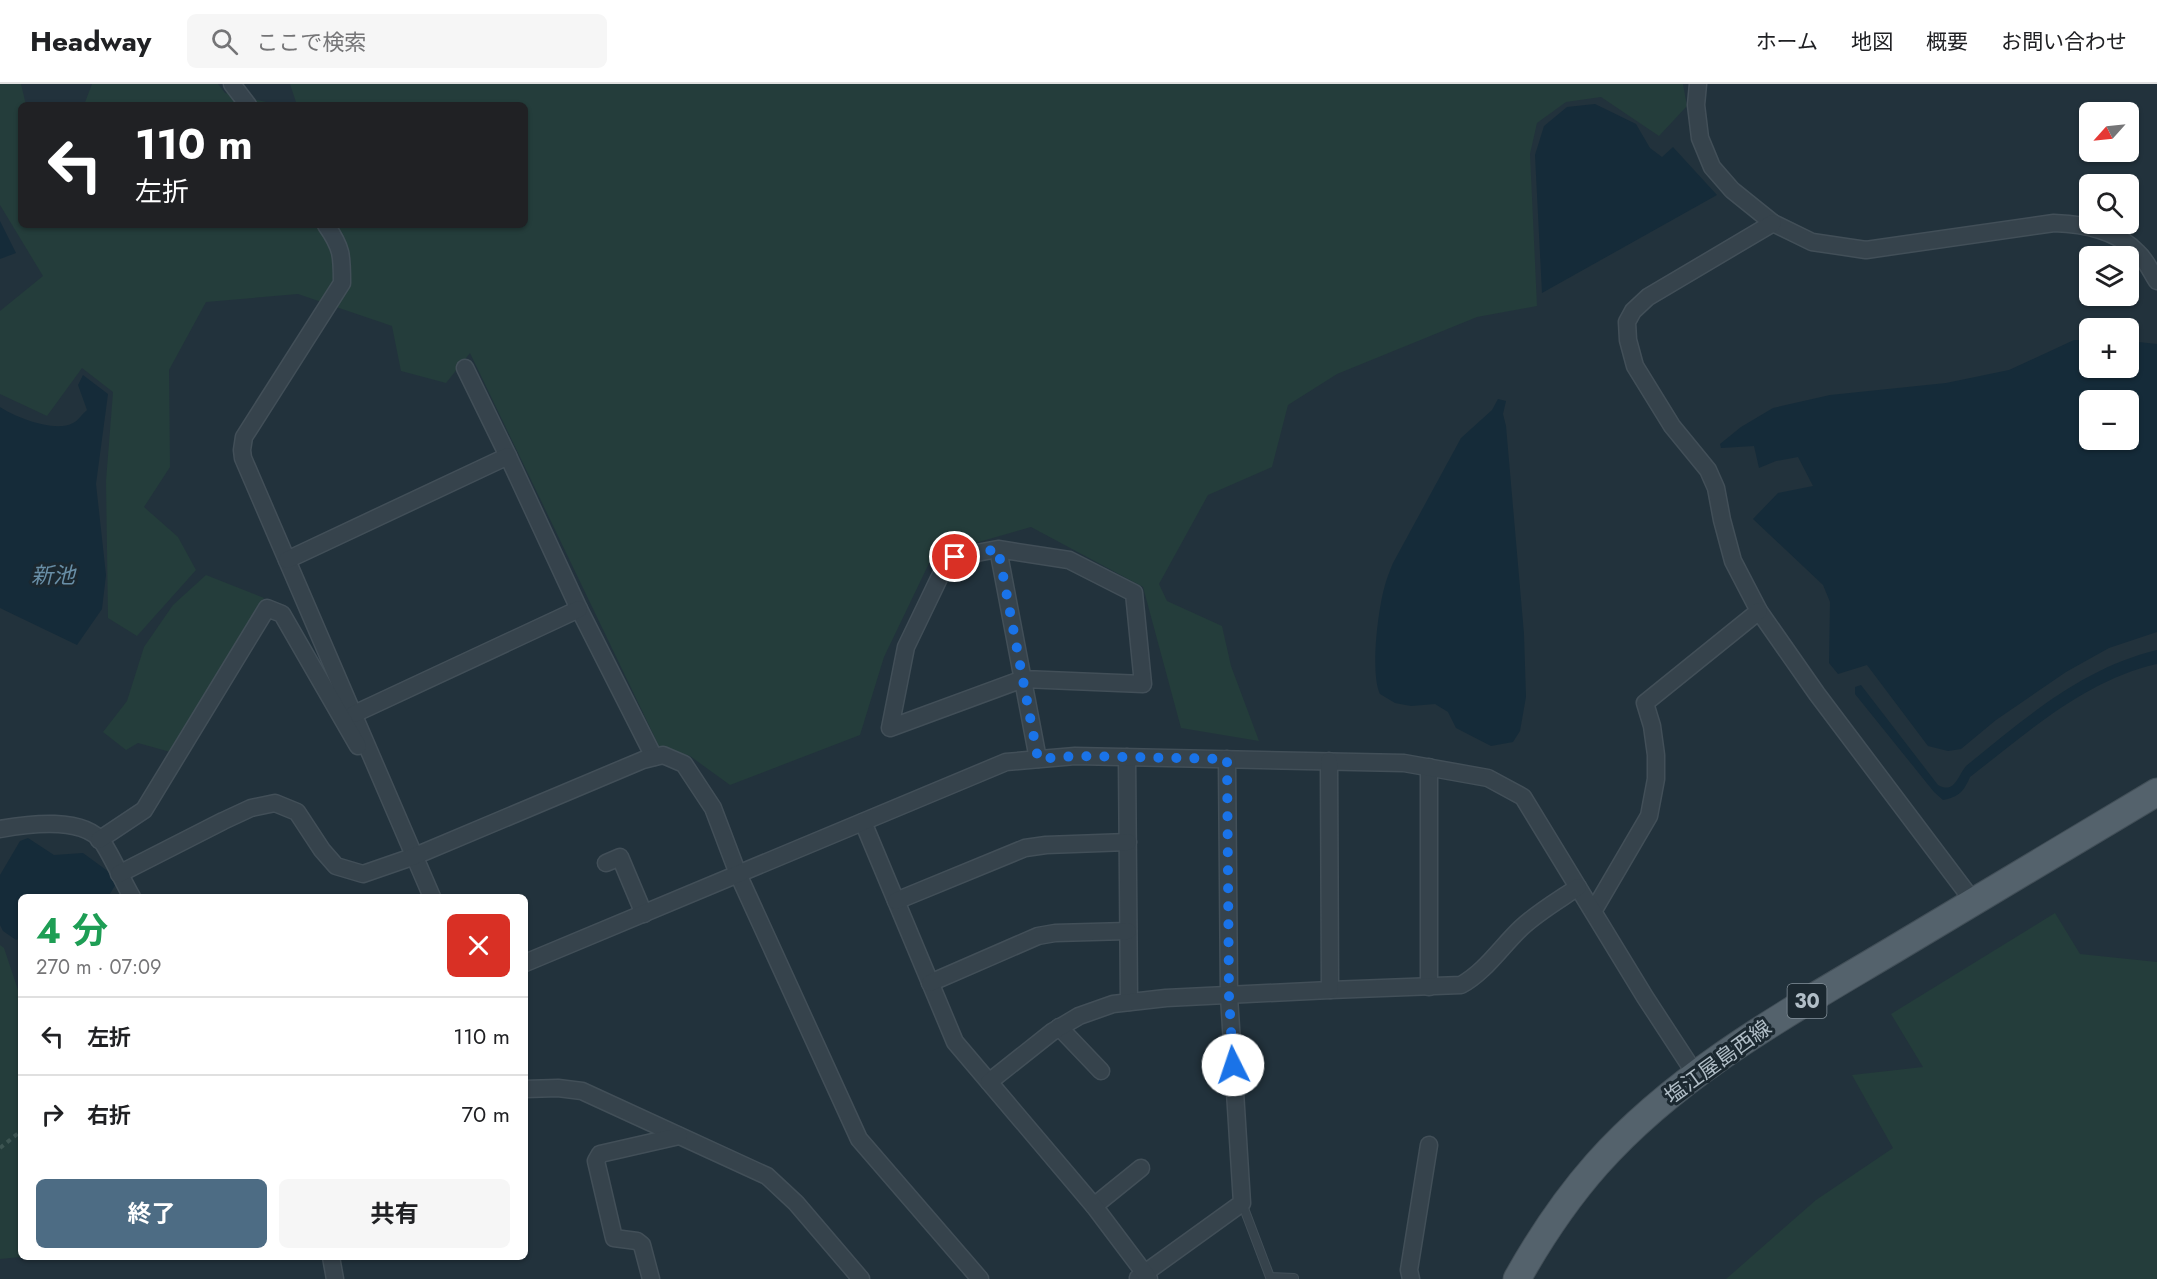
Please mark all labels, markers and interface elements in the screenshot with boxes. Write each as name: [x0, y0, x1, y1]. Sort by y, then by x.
search box: [187, 14, 607, 68]
text: Headway: [30, 21, 151, 62]
icon: search: [208, 25, 241, 58]
text: ここで検索: [256, 26, 366, 58]
text: ホーム: [1756, 27, 1818, 57]
text: 地図: [1851, 27, 1893, 57]
text: 概要: [1926, 27, 1968, 57]
text: お問い合わせ: [2001, 27, 2127, 57]
north arrow: [2079, 102, 2139, 162]
map controls: [2079, 102, 2139, 450]
text: 110 m: [135, 114, 253, 175]
icon: left: [36, 126, 114, 204]
text: 左折: [135, 172, 189, 211]
button: search: [2079, 174, 2139, 234]
button: layers: [2079, 246, 2139, 306]
button: +: [2079, 318, 2139, 378]
button: −: [2079, 390, 2139, 450]
pin: [929, 531, 980, 582]
icon: arrive: [938, 540, 971, 573]
water label: 新池: [31, 559, 77, 591]
text: 4 分: [36, 904, 108, 956]
button: close: [447, 914, 510, 977]
text: 270 m · 07:09: [36, 953, 162, 982]
road number: 30: [1788, 984, 1826, 1018]
street label: 塩江屋島西線: [1658, 1013, 1778, 1111]
icon: left: [36, 1020, 69, 1053]
text: 110 m: [453, 1020, 510, 1052]
text: 左折: [87, 1021, 131, 1053]
position arrow: [1201, 1033, 1265, 1097]
icon: right: [36, 1098, 69, 1131]
text: 70 m: [461, 1098, 510, 1130]
text: 右折: [87, 1099, 131, 1131]
button: 終了: [36, 1179, 267, 1248]
button: 共有: [279, 1179, 510, 1248]

